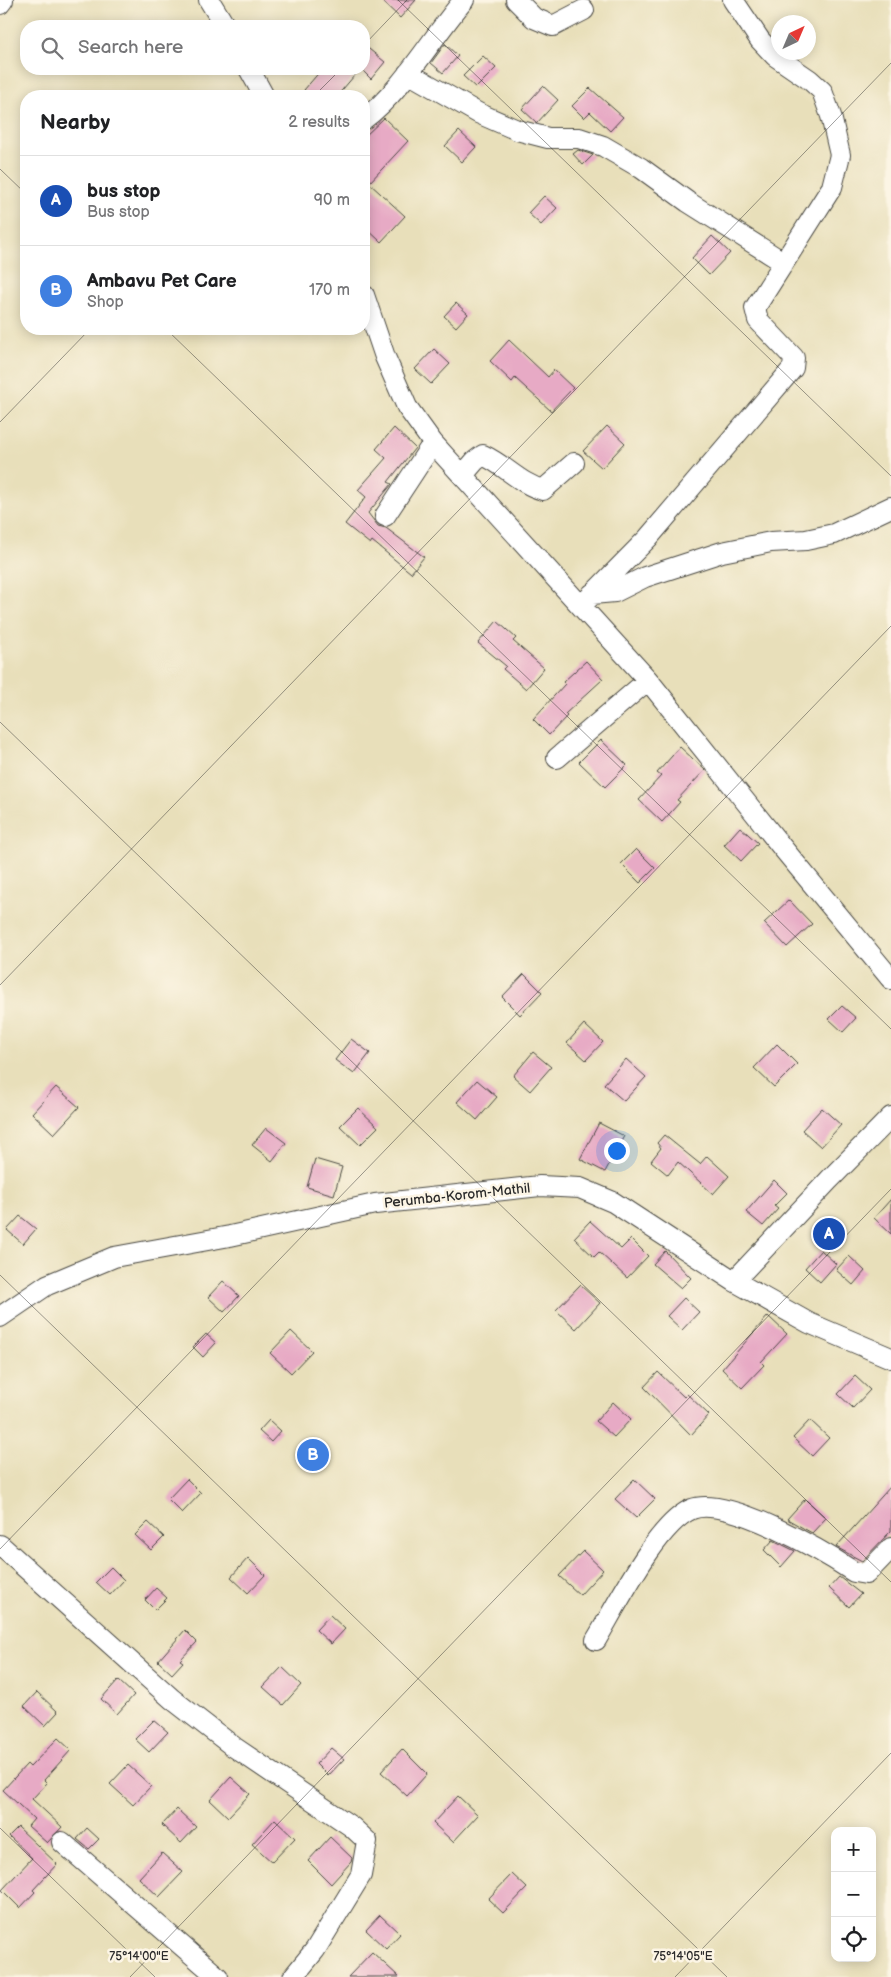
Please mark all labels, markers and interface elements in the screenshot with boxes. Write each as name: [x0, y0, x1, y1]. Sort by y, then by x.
north arrow: [771, 15, 816, 60]
search box: [20, 20, 370, 75]
icon: search: [38, 34, 66, 62]
text: Search here: [78, 36, 183, 59]
text: Nearby: [40, 110, 110, 135]
text: 2 results: [288, 113, 350, 132]
text: bus stop: [87, 180, 160, 203]
text: A: [51, 191, 61, 210]
text: 90 m: [314, 191, 350, 210]
text: Bus stop: [87, 203, 150, 222]
text: Ambavu Pet Care: [87, 270, 237, 293]
text: B: [50, 281, 62, 300]
text: 170 m: [309, 281, 350, 300]
text: Shop: [87, 293, 124, 312]
your location: [604, 1138, 630, 1164]
street label: Perumba-Korom-Mathil: [383, 1179, 531, 1212]
pin: A: [813, 1215, 845, 1253]
pin: B: [297, 1436, 329, 1474]
map controls: [831, 1827, 876, 1962]
button: +: [831, 1827, 876, 1872]
button: −: [831, 1872, 876, 1917]
button: locate: [831, 1917, 876, 1962]
text: 75°14'00"E: [109, 1949, 169, 1964]
text: 75°14'05"E: [653, 1949, 713, 1964]

